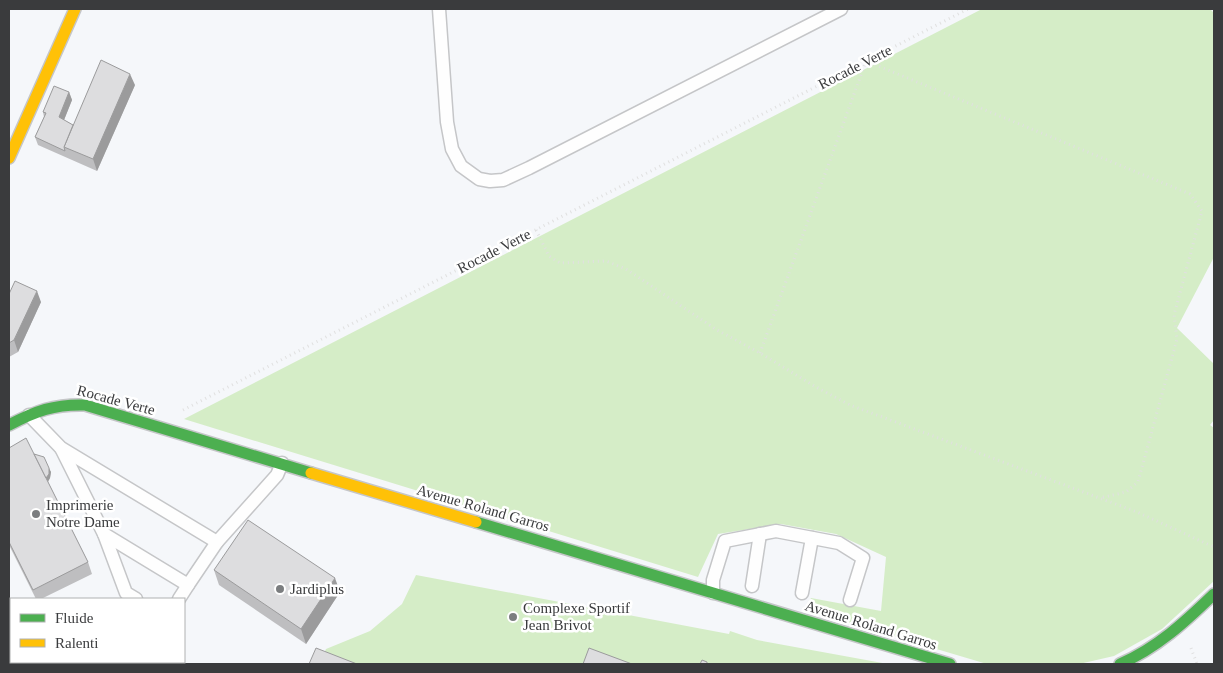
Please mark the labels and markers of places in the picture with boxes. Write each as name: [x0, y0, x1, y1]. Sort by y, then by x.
place label: Imprimerie Notre Dame: [46, 497, 120, 530]
marker: Imprimerie Notre Dame: [30, 508, 42, 520]
place label: Jardiplus: [290, 581, 344, 597]
marker: Jardiplus: [274, 583, 286, 595]
place label: Complexe Sportif Jean Brivot: [523, 600, 630, 633]
marker: Complexe Sportif Jean Brivot: [507, 611, 519, 623]

